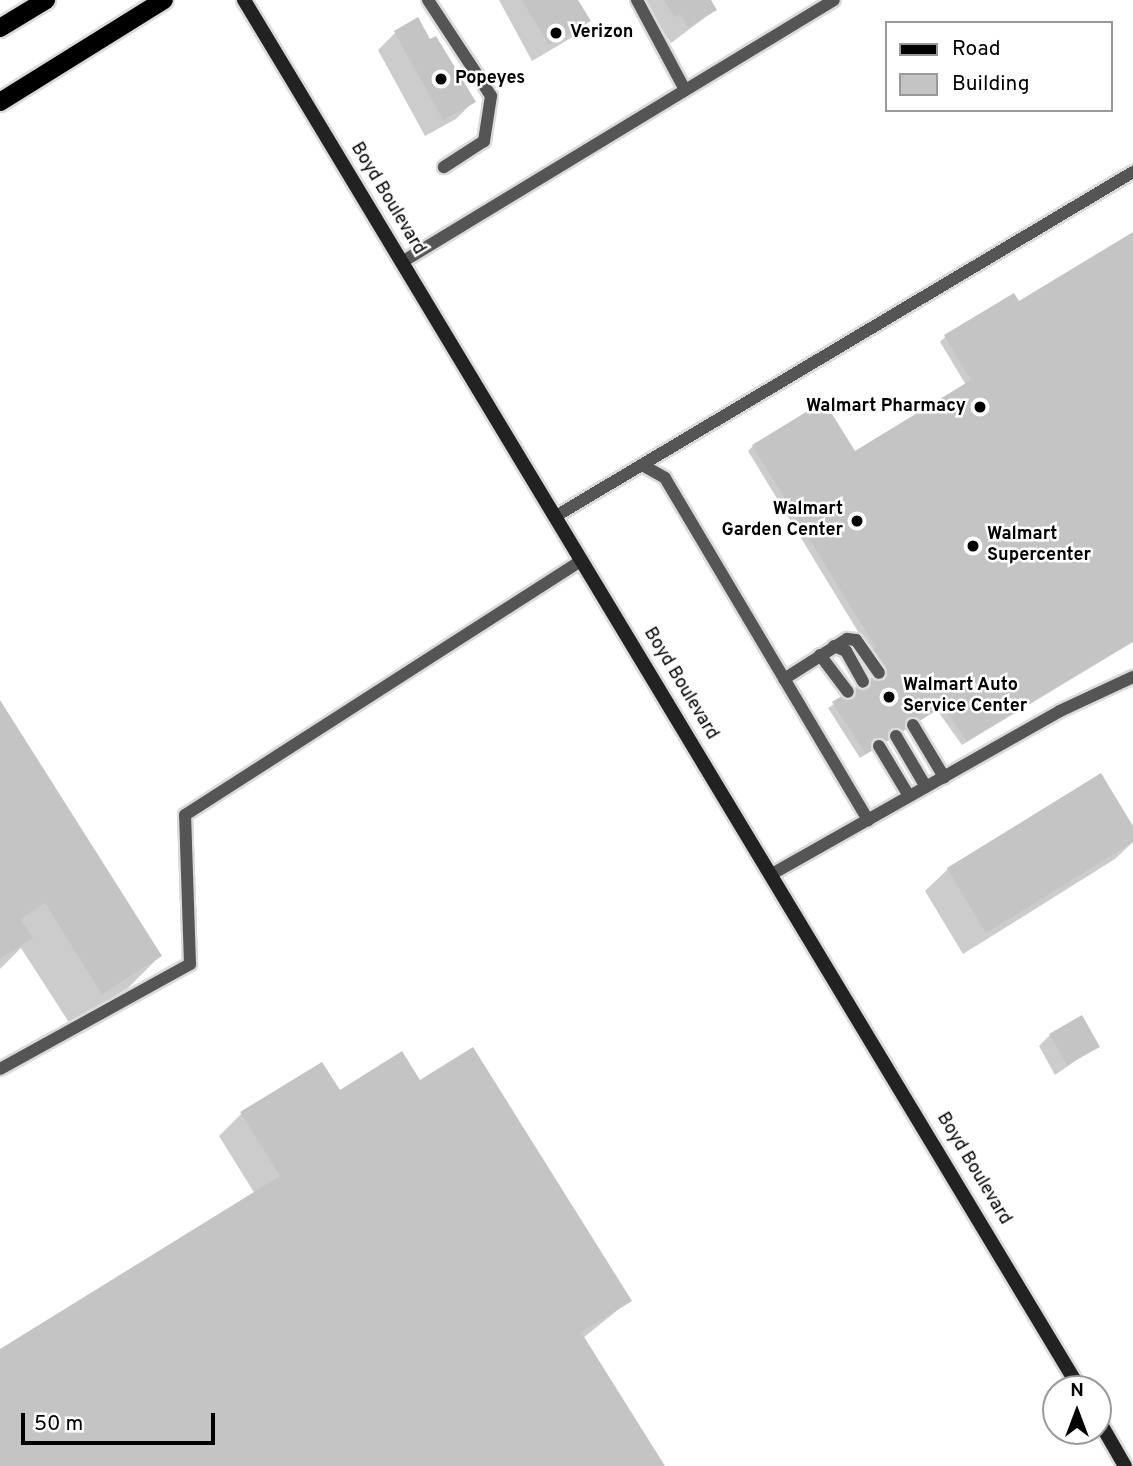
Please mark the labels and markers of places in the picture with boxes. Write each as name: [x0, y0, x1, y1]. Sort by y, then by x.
place label: Verizon: [570, 22, 634, 44]
marker: Verizon: [548, 25, 564, 41]
place label: Popeyes: [455, 68, 525, 90]
marker: Popeyes: [433, 71, 449, 87]
place label: Walmart Pharmacy: [806, 396, 966, 418]
marker: Walmart Pharmacy: [972, 399, 988, 415]
place label: Walmart Garden Center: [721, 500, 843, 542]
marker: Walmart Garden Center: [849, 513, 865, 529]
place label: Walmart Supercenter: [987, 525, 1091, 568]
marker: Walmart Supercenter: [965, 538, 981, 554]
place label: Walmart Auto Service Center: [903, 676, 1027, 718]
marker: Walmart Auto Service Center: [881, 689, 897, 705]

